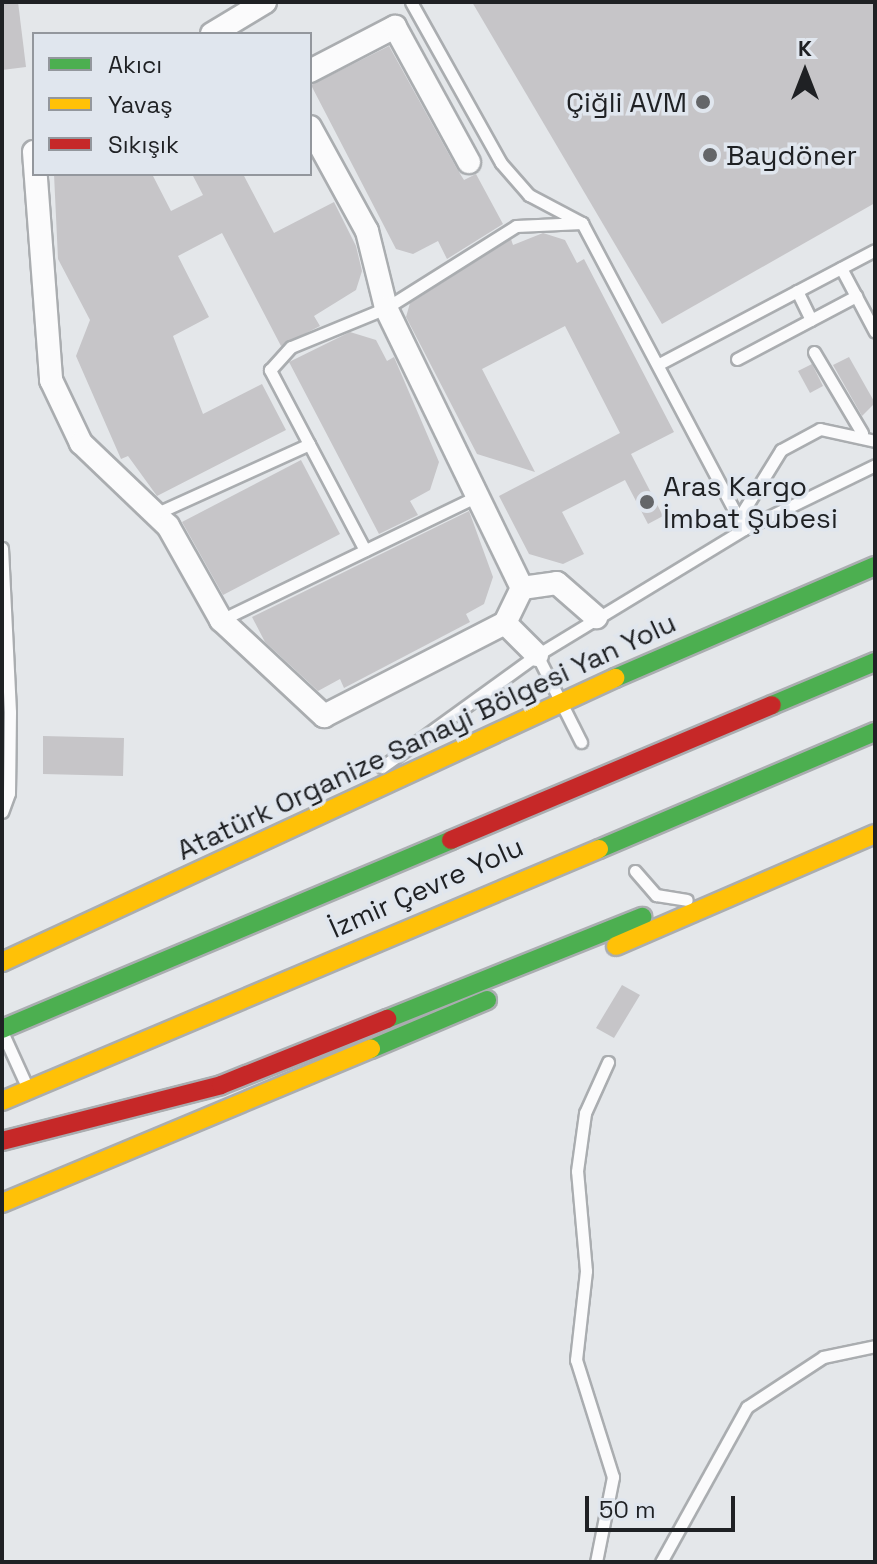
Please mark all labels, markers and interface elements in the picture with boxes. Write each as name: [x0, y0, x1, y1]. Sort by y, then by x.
legend: [32, 32, 312, 176]
north arrow: [765, 32, 845, 112]
text: K: [798, 34, 812, 62]
text: Akıcı: [108, 49, 162, 80]
place label: Çiğli AVM: [566, 85, 687, 119]
text: Yavaş: [108, 89, 173, 120]
marker: Çiğli AVM: [694, 93, 712, 111]
text: Sıkışık: [108, 129, 179, 160]
place label: Baydöner: [726, 138, 857, 172]
marker: Baydöner: [701, 146, 719, 164]
place label: Aras Kargo İmbat Şubesi: [663, 469, 838, 535]
marker: Aras Kargo İmbat Şubesi: [638, 493, 656, 511]
street label: Atatürk Organize Sanayi Bölgesi Yan Yolu: [171, 605, 681, 867]
street label: İzmir Çevre Yolu: [324, 829, 528, 945]
scale bar: [589, 1480, 739, 1530]
text: 50 m: [599, 1494, 656, 1525]

